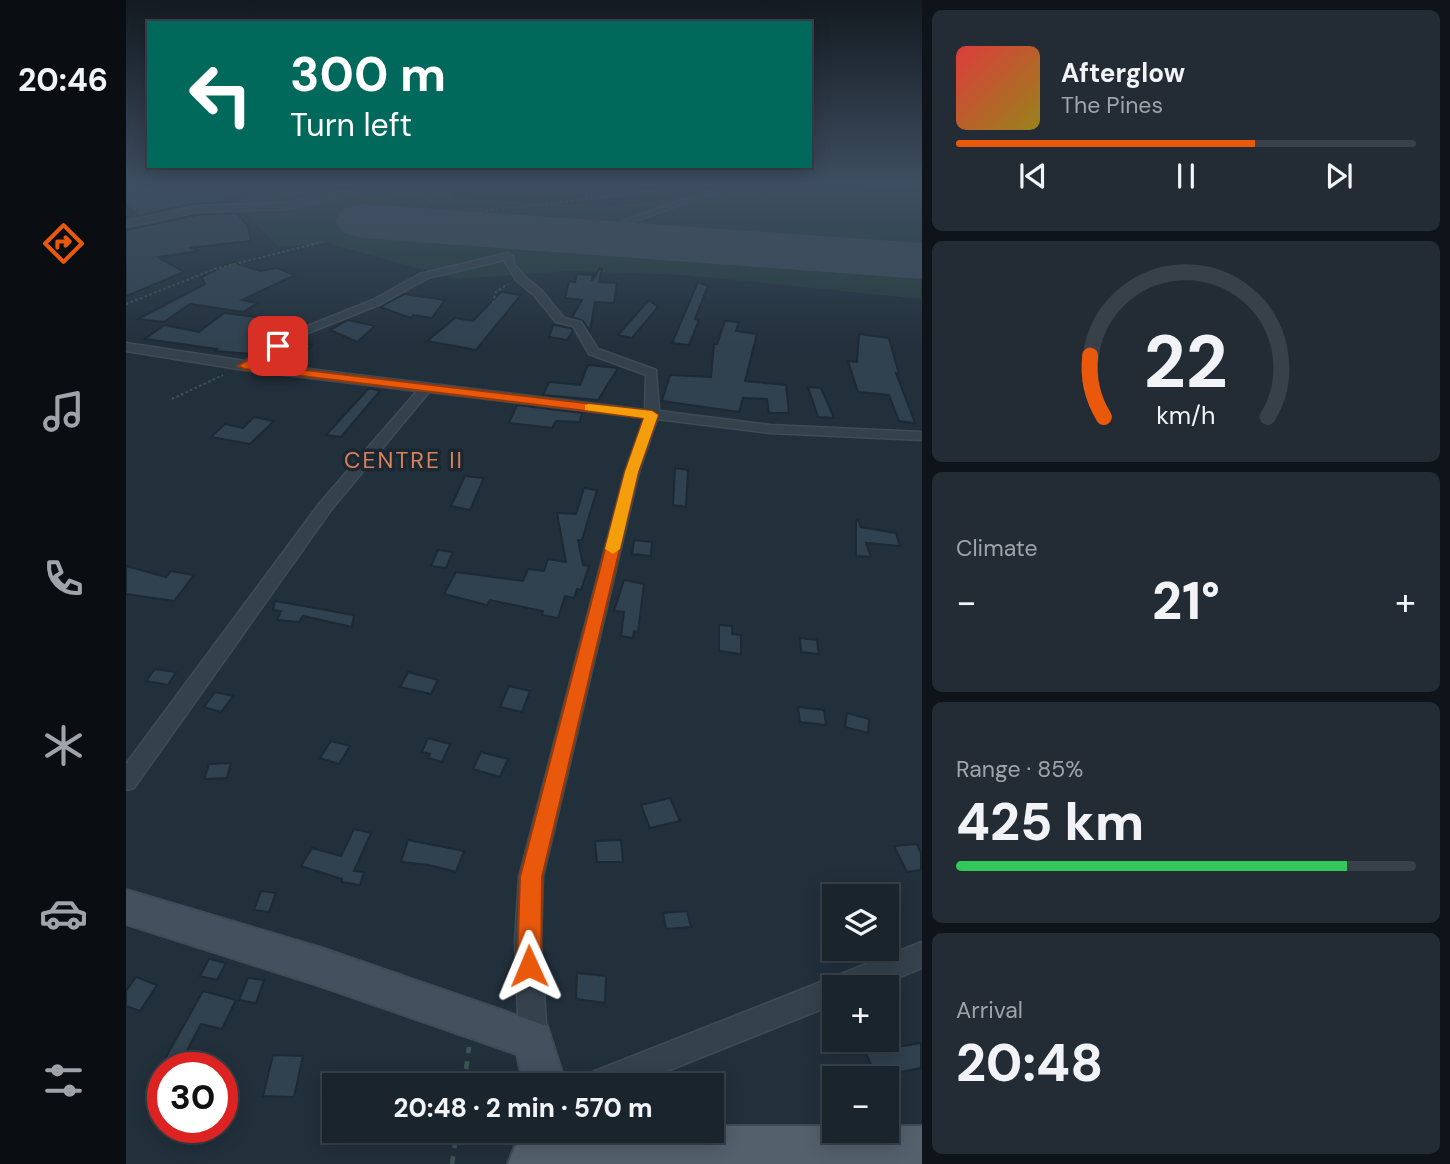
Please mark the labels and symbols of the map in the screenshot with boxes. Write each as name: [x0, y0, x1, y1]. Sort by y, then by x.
pin: [248, 316, 308, 376]
district label: CENTRE II: [344, 445, 464, 475]
position arrow: [492, 929, 566, 1003]
speed limit sign: 30: [147, 1052, 238, 1143]

